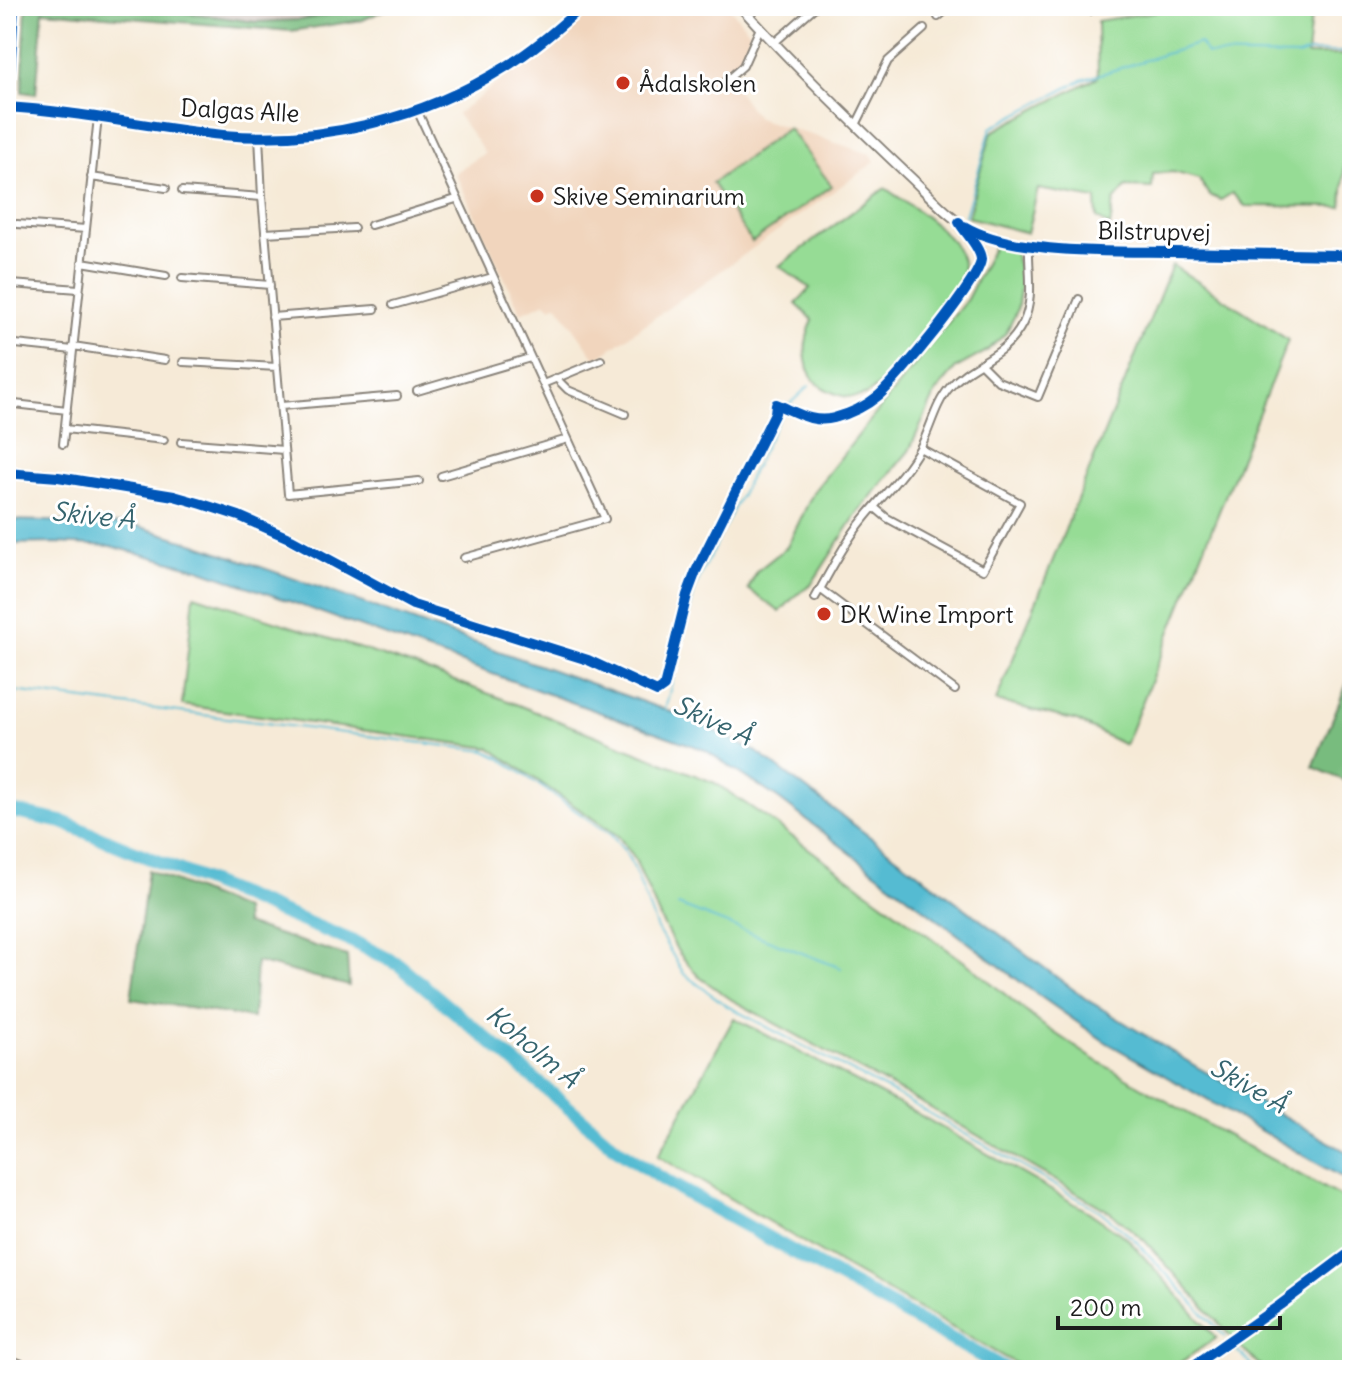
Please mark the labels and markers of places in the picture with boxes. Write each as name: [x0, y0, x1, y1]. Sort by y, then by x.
place label: Ådalskolen: [639, 68, 756, 98]
marker: Ådalskolen: [614, 74, 632, 92]
place label: Skive Seminarium: [553, 181, 745, 211]
marker: Skive Seminarium: [528, 187, 546, 205]
place label: DK Wine Import: [840, 599, 1014, 629]
marker: DK Wine Import: [815, 605, 833, 623]

